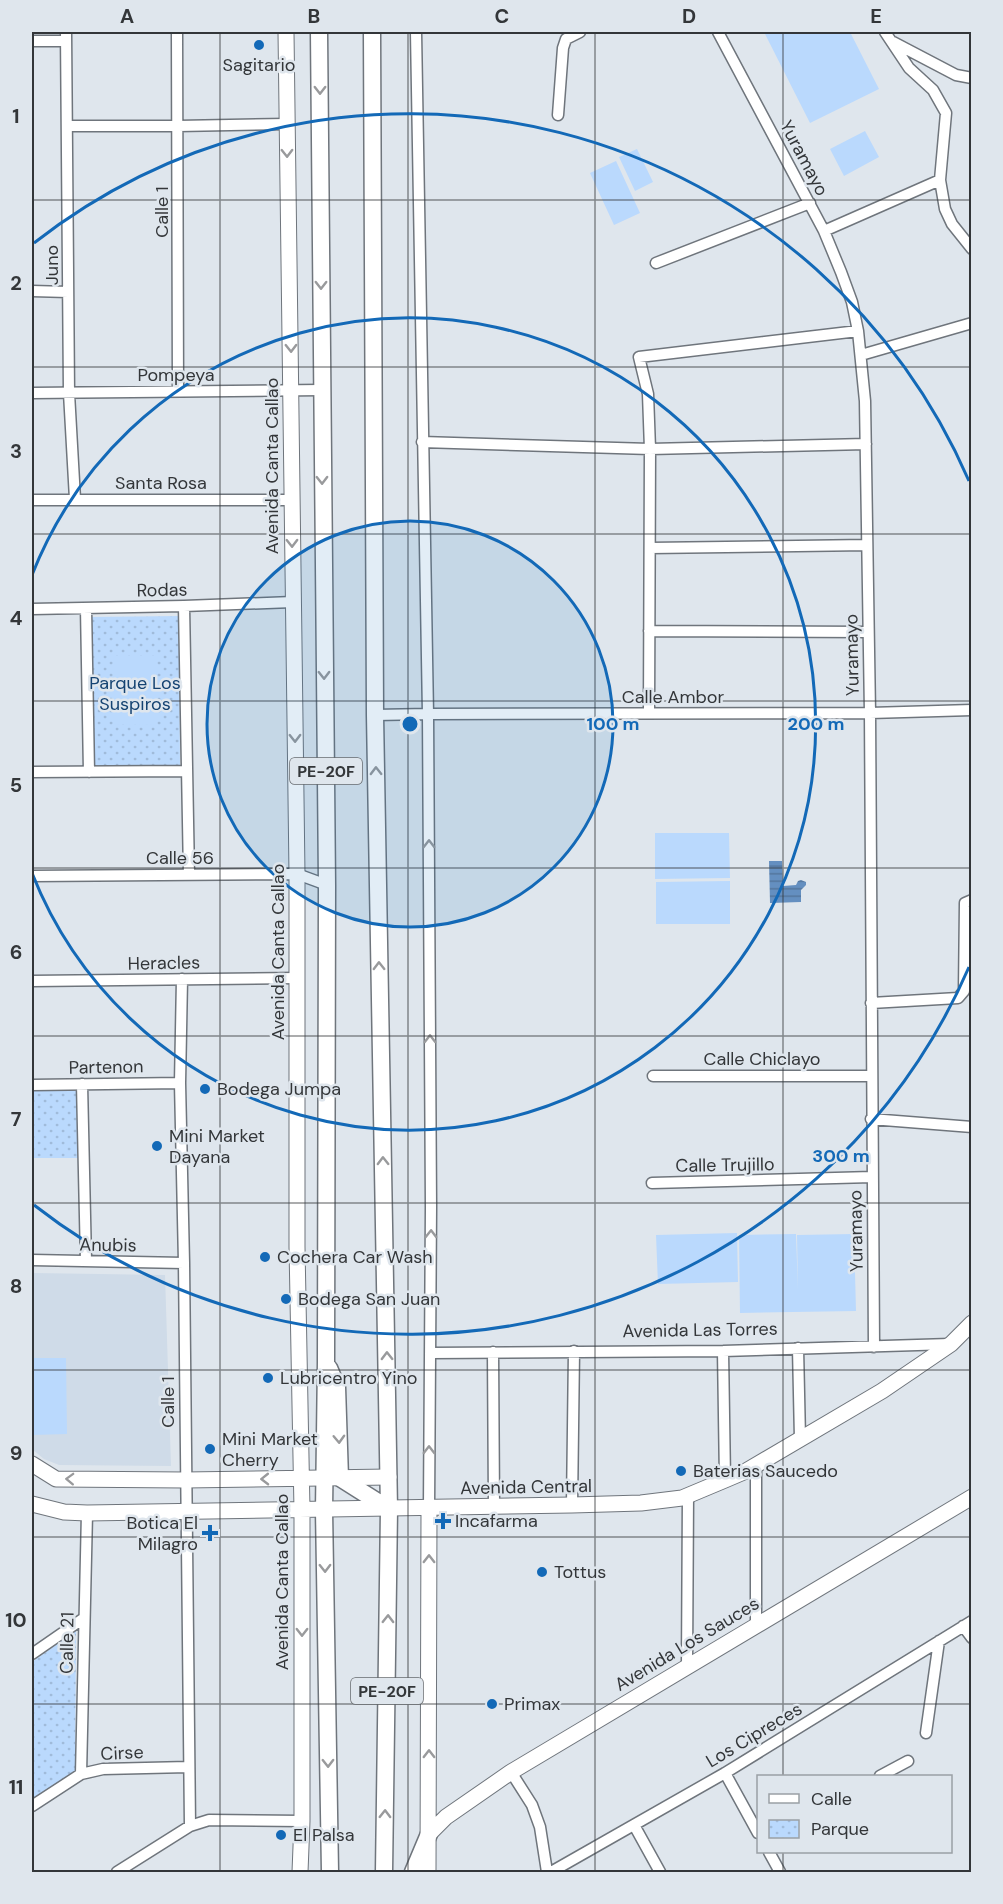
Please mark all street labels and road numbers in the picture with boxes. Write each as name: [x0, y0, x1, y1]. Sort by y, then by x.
street label: Yuramayo: [774, 116, 834, 200]
street label: Calle 1: [150, 186, 174, 238]
street label: Juno: [40, 245, 64, 285]
street label: Pompeya: [137, 363, 215, 387]
street label: Avenida Canta Callao: [260, 378, 284, 554]
street label: Santa Rosa: [115, 471, 207, 495]
street label: Rodas: [136, 578, 188, 602]
street label: Yuramayo: [839, 614, 865, 696]
street label: Calle Ambor: [622, 685, 724, 709]
road number: PE-20F: [290, 758, 362, 784]
street label: Calle 56: [146, 846, 214, 870]
street label: Avenida Canta Callao: [266, 864, 290, 1040]
street label: Heracles: [128, 950, 200, 976]
street label: Calle Chiclayo: [704, 1047, 820, 1071]
street label: Partenon: [68, 1054, 144, 1080]
street label: Calle Trujillo: [675, 1152, 775, 1178]
street label: Yuramayo: [843, 1190, 869, 1272]
street label: Anubis: [79, 1233, 137, 1257]
street label: Avenida Las Torres: [622, 1317, 778, 1343]
street label: Calle 1: [156, 1376, 180, 1428]
street label: Avenida Central: [460, 1474, 592, 1500]
street label: Avenida Canta Callao: [270, 1494, 294, 1670]
street label: Avenida Los Sauces: [610, 1591, 764, 1697]
street label: Calle 21: [54, 1612, 80, 1674]
road number: PE-20F: [351, 1678, 423, 1704]
street label: Los Cipreces: [701, 1697, 807, 1773]
street label: Cirse: [100, 1740, 144, 1766]

